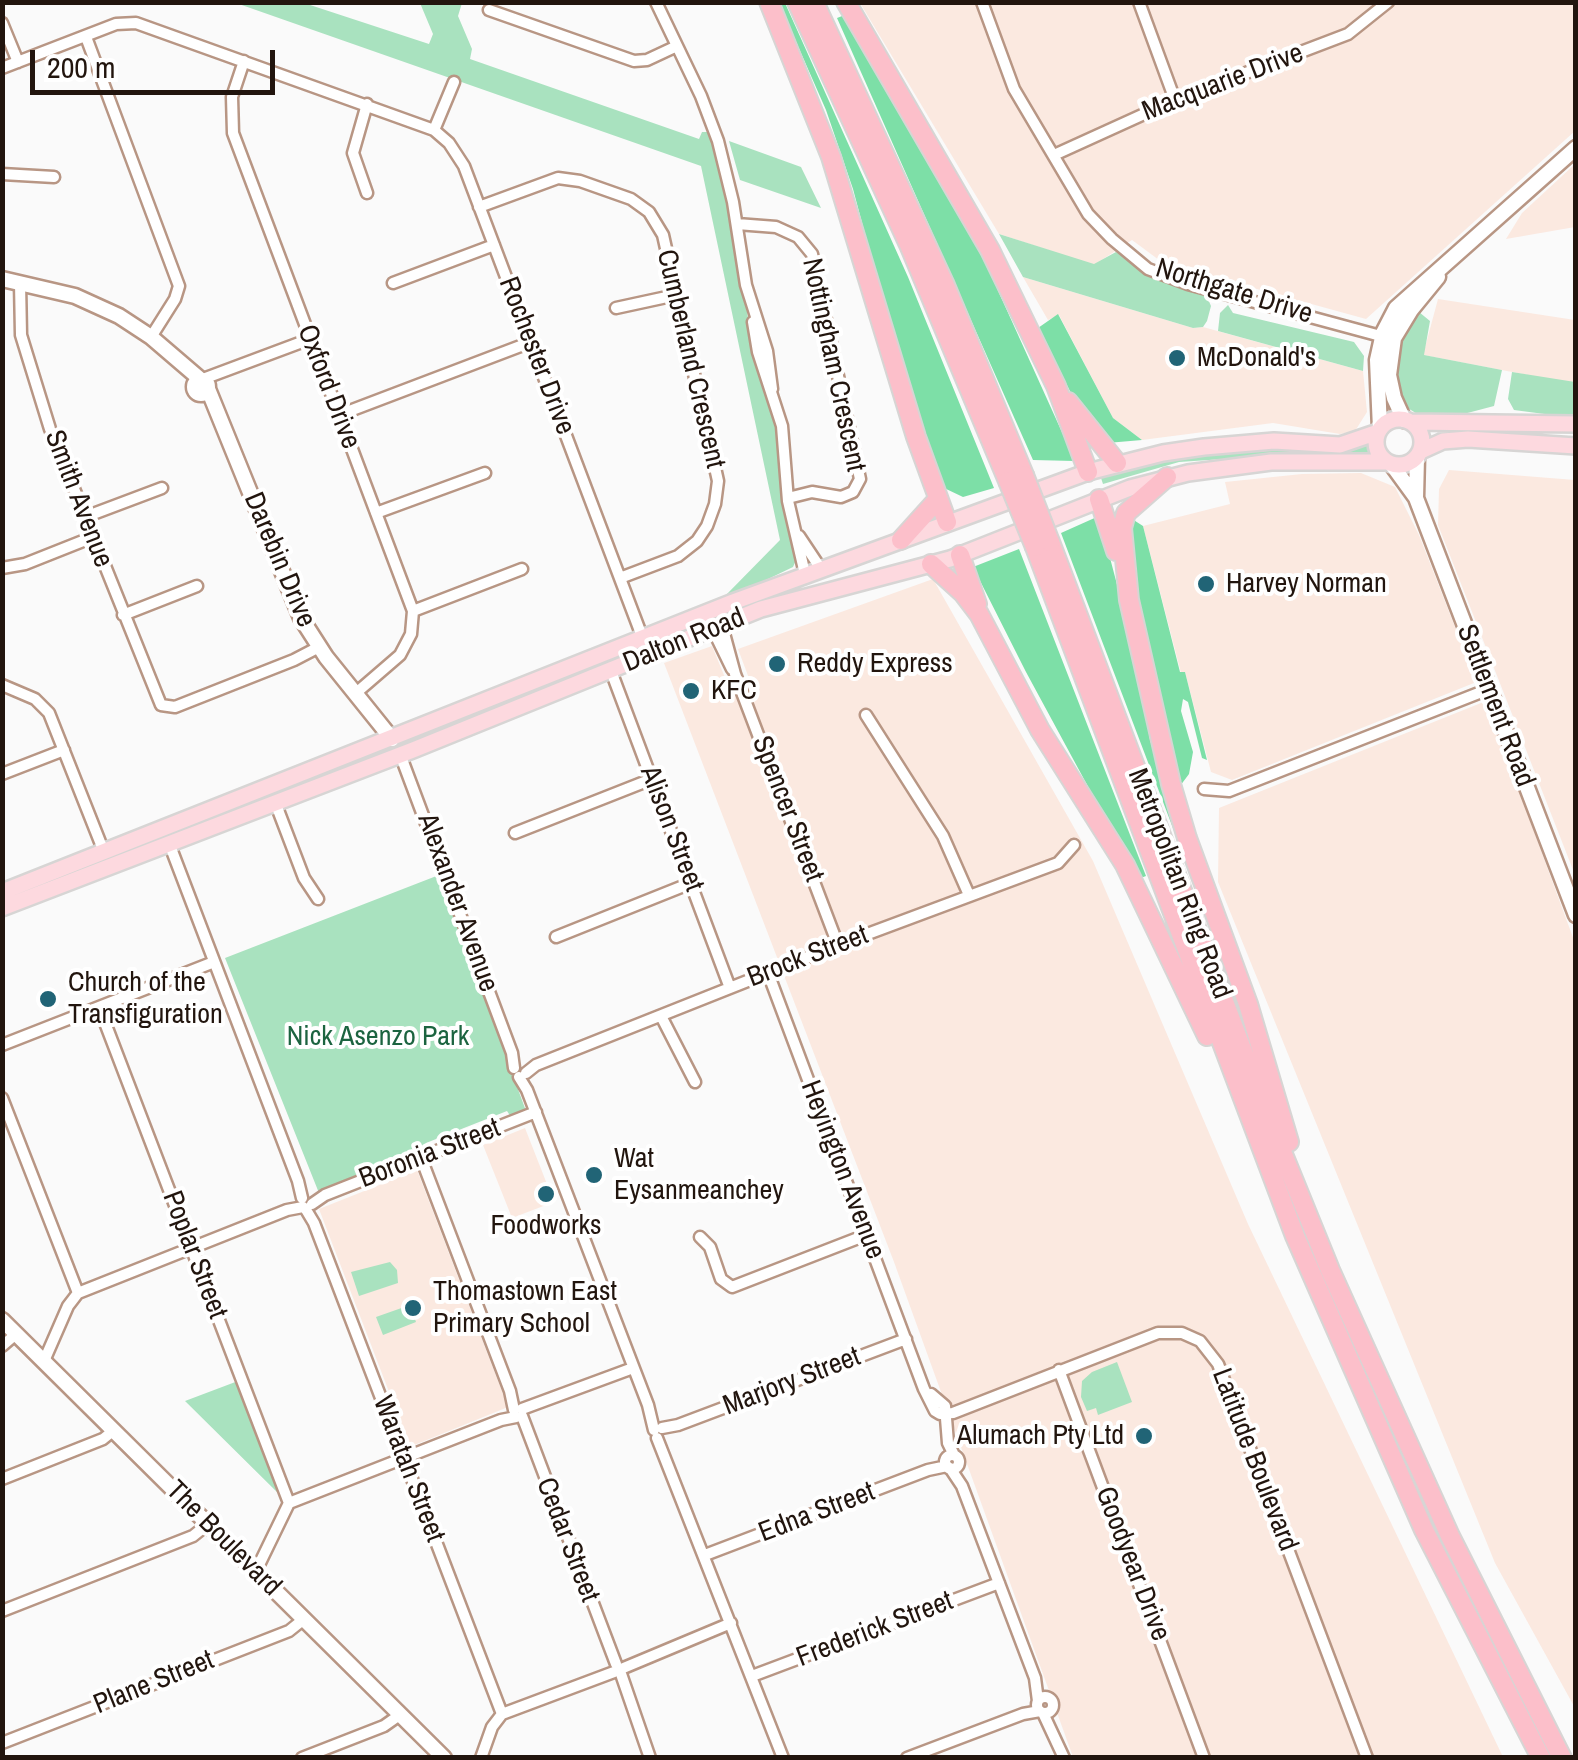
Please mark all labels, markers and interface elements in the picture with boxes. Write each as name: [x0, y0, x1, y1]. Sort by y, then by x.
scale bar: [35, 30, 280, 92]
street label: Macquarie Drive: [1138, 37, 1308, 129]
text: 200 m: [47, 47, 115, 87]
street label: Cumberland Crescent: [649, 246, 731, 472]
street label: Northgate Drive: [1152, 252, 1316, 332]
street label: Nottingham Crescent: [794, 255, 872, 475]
street label: Rochester Drive: [491, 273, 581, 439]
street label: Oxford Drive: [289, 320, 367, 454]
place label: McDonald's: [1197, 341, 1316, 375]
marker: McDonald's: [1166, 347, 1188, 369]
street label: Smith Avenue: [37, 426, 119, 572]
street label: Darebin Drive: [236, 488, 322, 632]
place label: Harvey Norman: [1226, 567, 1387, 601]
marker: Harvey Norman: [1195, 573, 1217, 595]
street label: Dalton Road: [619, 602, 749, 680]
street label: Settlement Road: [1449, 620, 1541, 792]
place label: Reddy Express: [797, 647, 953, 681]
marker: Reddy Express: [766, 653, 788, 675]
place label: KFC: [711, 674, 757, 708]
marker: KFC: [680, 680, 702, 702]
street label: Spencer Street: [744, 731, 830, 887]
street label: Alison Street: [632, 762, 710, 896]
street label: Metropolitan Ring Road: [1120, 764, 1238, 1004]
street label: Alexander Avenue: [409, 809, 505, 997]
street label: Brock Street: [743, 919, 873, 995]
place label: Church of the Transfiguration: [68, 966, 223, 1032]
marker: Church of the Transfiguration: [37, 988, 59, 1010]
park label: Nick Asenzo Park: [287, 1020, 469, 1054]
street label: Heyington Avenue: [793, 1076, 891, 1264]
street label: Boronia Street: [355, 1112, 505, 1196]
place label: Wat Eysanmeanchey: [614, 1142, 784, 1208]
marker: Wat Eysanmeanchey: [583, 1164, 605, 1186]
marker: Foodworks: [535, 1183, 557, 1205]
street label: Poplar Street: [154, 1186, 234, 1324]
place label: Foodworks: [490, 1209, 602, 1243]
place label: Thomastown East Primary School: [433, 1275, 617, 1341]
marker: Thomastown East Primary School: [402, 1297, 424, 1319]
street label: Marjory Street: [719, 1340, 865, 1424]
street label: Latitude Boulevard: [1204, 1364, 1304, 1556]
street label: Waratah Street: [365, 1391, 451, 1547]
place label: Alumach Pty Ltd: [957, 1419, 1124, 1453]
marker: Alumach Pty Ltd: [1133, 1425, 1155, 1447]
street label: Cedar Street: [528, 1473, 606, 1607]
street label: The Boulevard: [158, 1474, 288, 1604]
street label: Edna Street: [754, 1476, 880, 1550]
street label: Goodyear Drive: [1087, 1482, 1177, 1646]
street label: Frederick Street: [792, 1585, 958, 1675]
street label: Plane Street: [89, 1644, 219, 1722]

